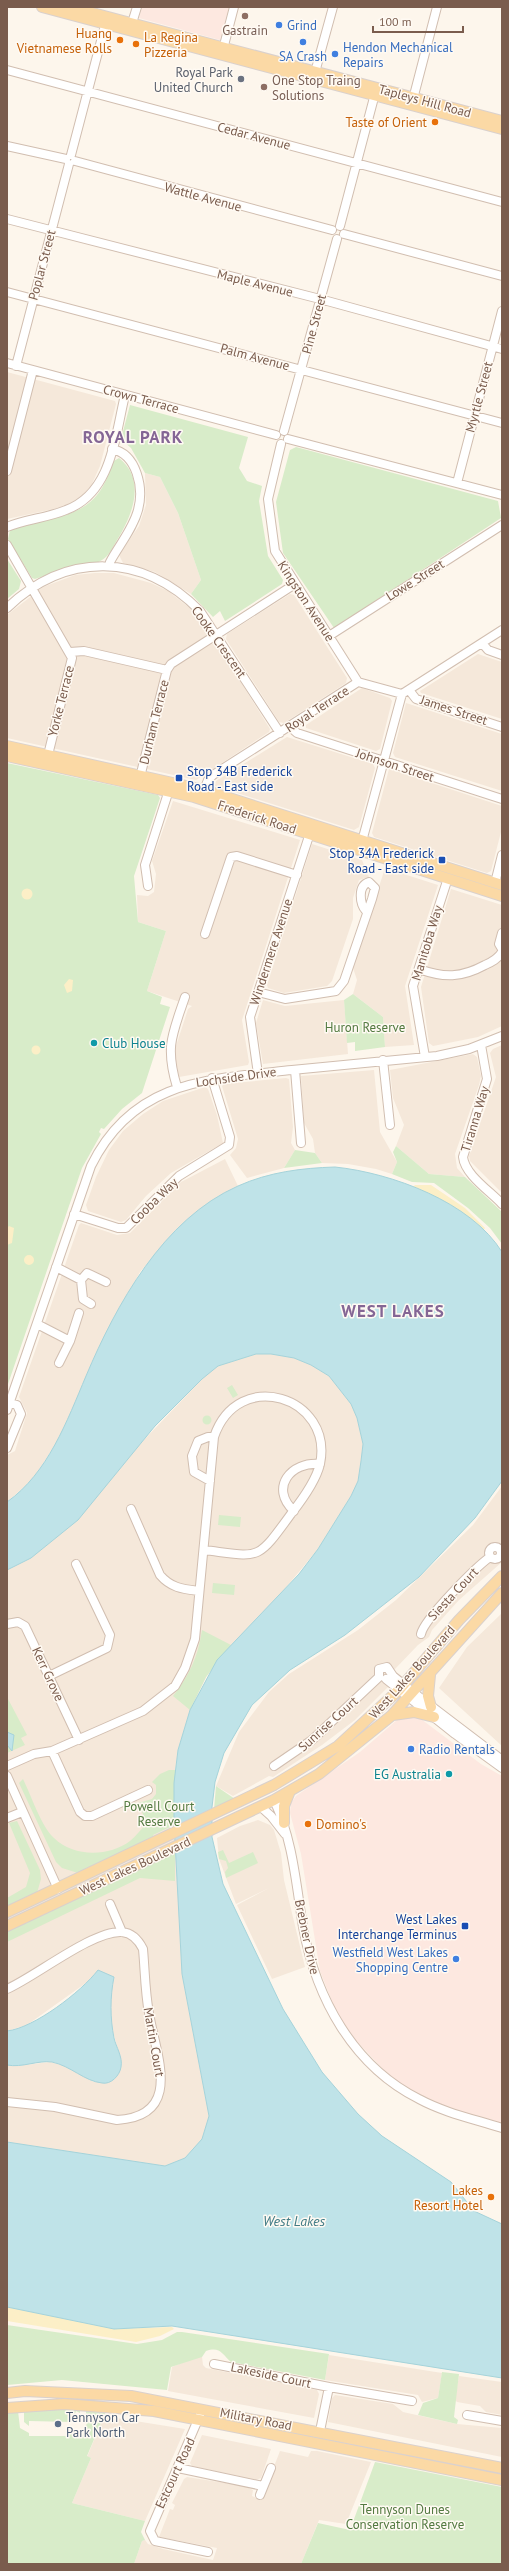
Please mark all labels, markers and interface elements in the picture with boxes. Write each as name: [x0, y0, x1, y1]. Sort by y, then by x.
scale bar: [373, 8, 463, 34]
marker: Gastrain: [240, 11, 250, 21]
text: 100 m: [379, 14, 412, 29]
place label: Grind: [287, 17, 317, 34]
marker: Grind: [274, 20, 284, 30]
place label: Gastrain: [222, 22, 268, 39]
place label: Huang Vietnamese Rolls: [16, 25, 112, 57]
place label: La Regina Pizzeria: [144, 29, 198, 61]
marker: Huang Vietnamese Rolls: [115, 35, 125, 45]
marker: SA Crash: [298, 37, 308, 47]
marker: La Regina Pizzeria: [131, 39, 141, 49]
place label: Hendon Mechanical Repairs: [343, 39, 453, 71]
place label: SA Crash: [279, 48, 327, 65]
marker: Hendon Mechanical Repairs: [330, 49, 340, 59]
place label: Royal Park United Church: [154, 64, 234, 96]
place label: One Stop Traing Solutions: [272, 72, 361, 104]
marker: Royal Park United Church: [236, 74, 246, 84]
street label: Tapleys Hill Road: [377, 80, 473, 122]
marker: One Stop Traing Solutions: [259, 82, 269, 92]
place label: Taste of Orient: [346, 114, 428, 131]
marker: Taste of Orient: [430, 117, 440, 127]
street label: Cedar Avenue: [216, 118, 292, 154]
street label: Wattle Avenue: [162, 178, 244, 216]
street label: Poplar Street: [24, 227, 60, 302]
street label: Maple Avenue: [215, 265, 295, 301]
street label: Pine Street: [298, 292, 330, 356]
street label: Palm Avenue: [218, 340, 292, 374]
street label: Myrtle Street: [461, 359, 497, 434]
street label: Crown Terrace: [101, 381, 181, 417]
district label: ROYAL PARK: [83, 426, 183, 448]
street label: Lowe Street: [383, 555, 448, 605]
street label: Kingston Avenue: [274, 557, 338, 645]
street label: Cooke Crescent: [188, 603, 251, 682]
street label: Yorke Terrace: [44, 664, 78, 738]
street label: Durham Terrace: [135, 678, 173, 766]
street label: Royal Terrace: [282, 682, 352, 736]
street label: James Street: [417, 691, 490, 729]
street label: Johnson Street: [353, 744, 437, 786]
place label: Stop 34B Frederick Road - East side: [187, 763, 293, 795]
marker: Stop 34B Frederick Road - East side: [174, 773, 184, 783]
street label: Frederick Road: [215, 796, 299, 838]
place label: Stop 34A Frederick Road - East side: [329, 845, 435, 877]
marker: Stop 34A Frederick Road - East side: [437, 855, 447, 865]
street label: Windermere Avenue: [246, 896, 296, 1008]
street label: Manitoba Way: [407, 903, 447, 983]
park label: Huron Reserve: [325, 1019, 405, 1036]
place label: Club House: [102, 1035, 166, 1052]
marker: Club House: [89, 1038, 99, 1048]
street label: Lochside Drive: [195, 1063, 277, 1091]
street label: Tiranna Way: [457, 1084, 493, 1154]
street label: Cooba Way: [126, 1174, 182, 1228]
district label: WEST LAKES: [341, 1300, 445, 1322]
street label: Siesta Court: [424, 1563, 482, 1624]
street label: West Lakes Boulevard: [365, 1622, 459, 1722]
street label: Kerr Grove: [28, 1644, 68, 1704]
street label: Sunrise Court: [295, 1692, 362, 1755]
place label: Radio Rentals: [419, 1741, 495, 1758]
marker: Radio Rentals: [406, 1744, 416, 1754]
place label: EG Australia: [374, 1766, 441, 1783]
marker: EG Australia: [444, 1769, 454, 1779]
park label: Powell Court Reserve: [124, 1798, 195, 1830]
place label: Domino's: [316, 1816, 366, 1833]
marker: Domino's: [303, 1819, 313, 1829]
street label: West Lakes Boulevard: [77, 1833, 193, 1899]
street label: Brebner Drive: [291, 1898, 323, 1976]
place label: West Lakes Interchange Terminus: [337, 1911, 457, 1943]
marker: West Lakes Interchange Terminus: [460, 1921, 470, 1931]
place label: Westfield West Lakes Shopping Centre: [332, 1944, 448, 1976]
marker: Westfield West Lakes Shopping Centre: [451, 1954, 461, 1964]
street label: Martin Court: [140, 2006, 169, 2079]
place label: Lakes Resort Hotel: [414, 2182, 483, 2214]
marker: Lakes Resort Hotel: [486, 2192, 496, 2202]
water label: West Lakes: [263, 2212, 325, 2230]
street label: Lakeside Court: [229, 2358, 313, 2392]
street label: Military Road: [219, 2404, 293, 2434]
place label: Tennyson Car Park North: [66, 2409, 140, 2441]
marker: Tennyson Car Park North: [53, 2419, 63, 2429]
street label: Estcourt Road: [151, 2435, 199, 2511]
park label: Tennyson Dunes Conservation Reserve: [346, 2501, 464, 2533]

